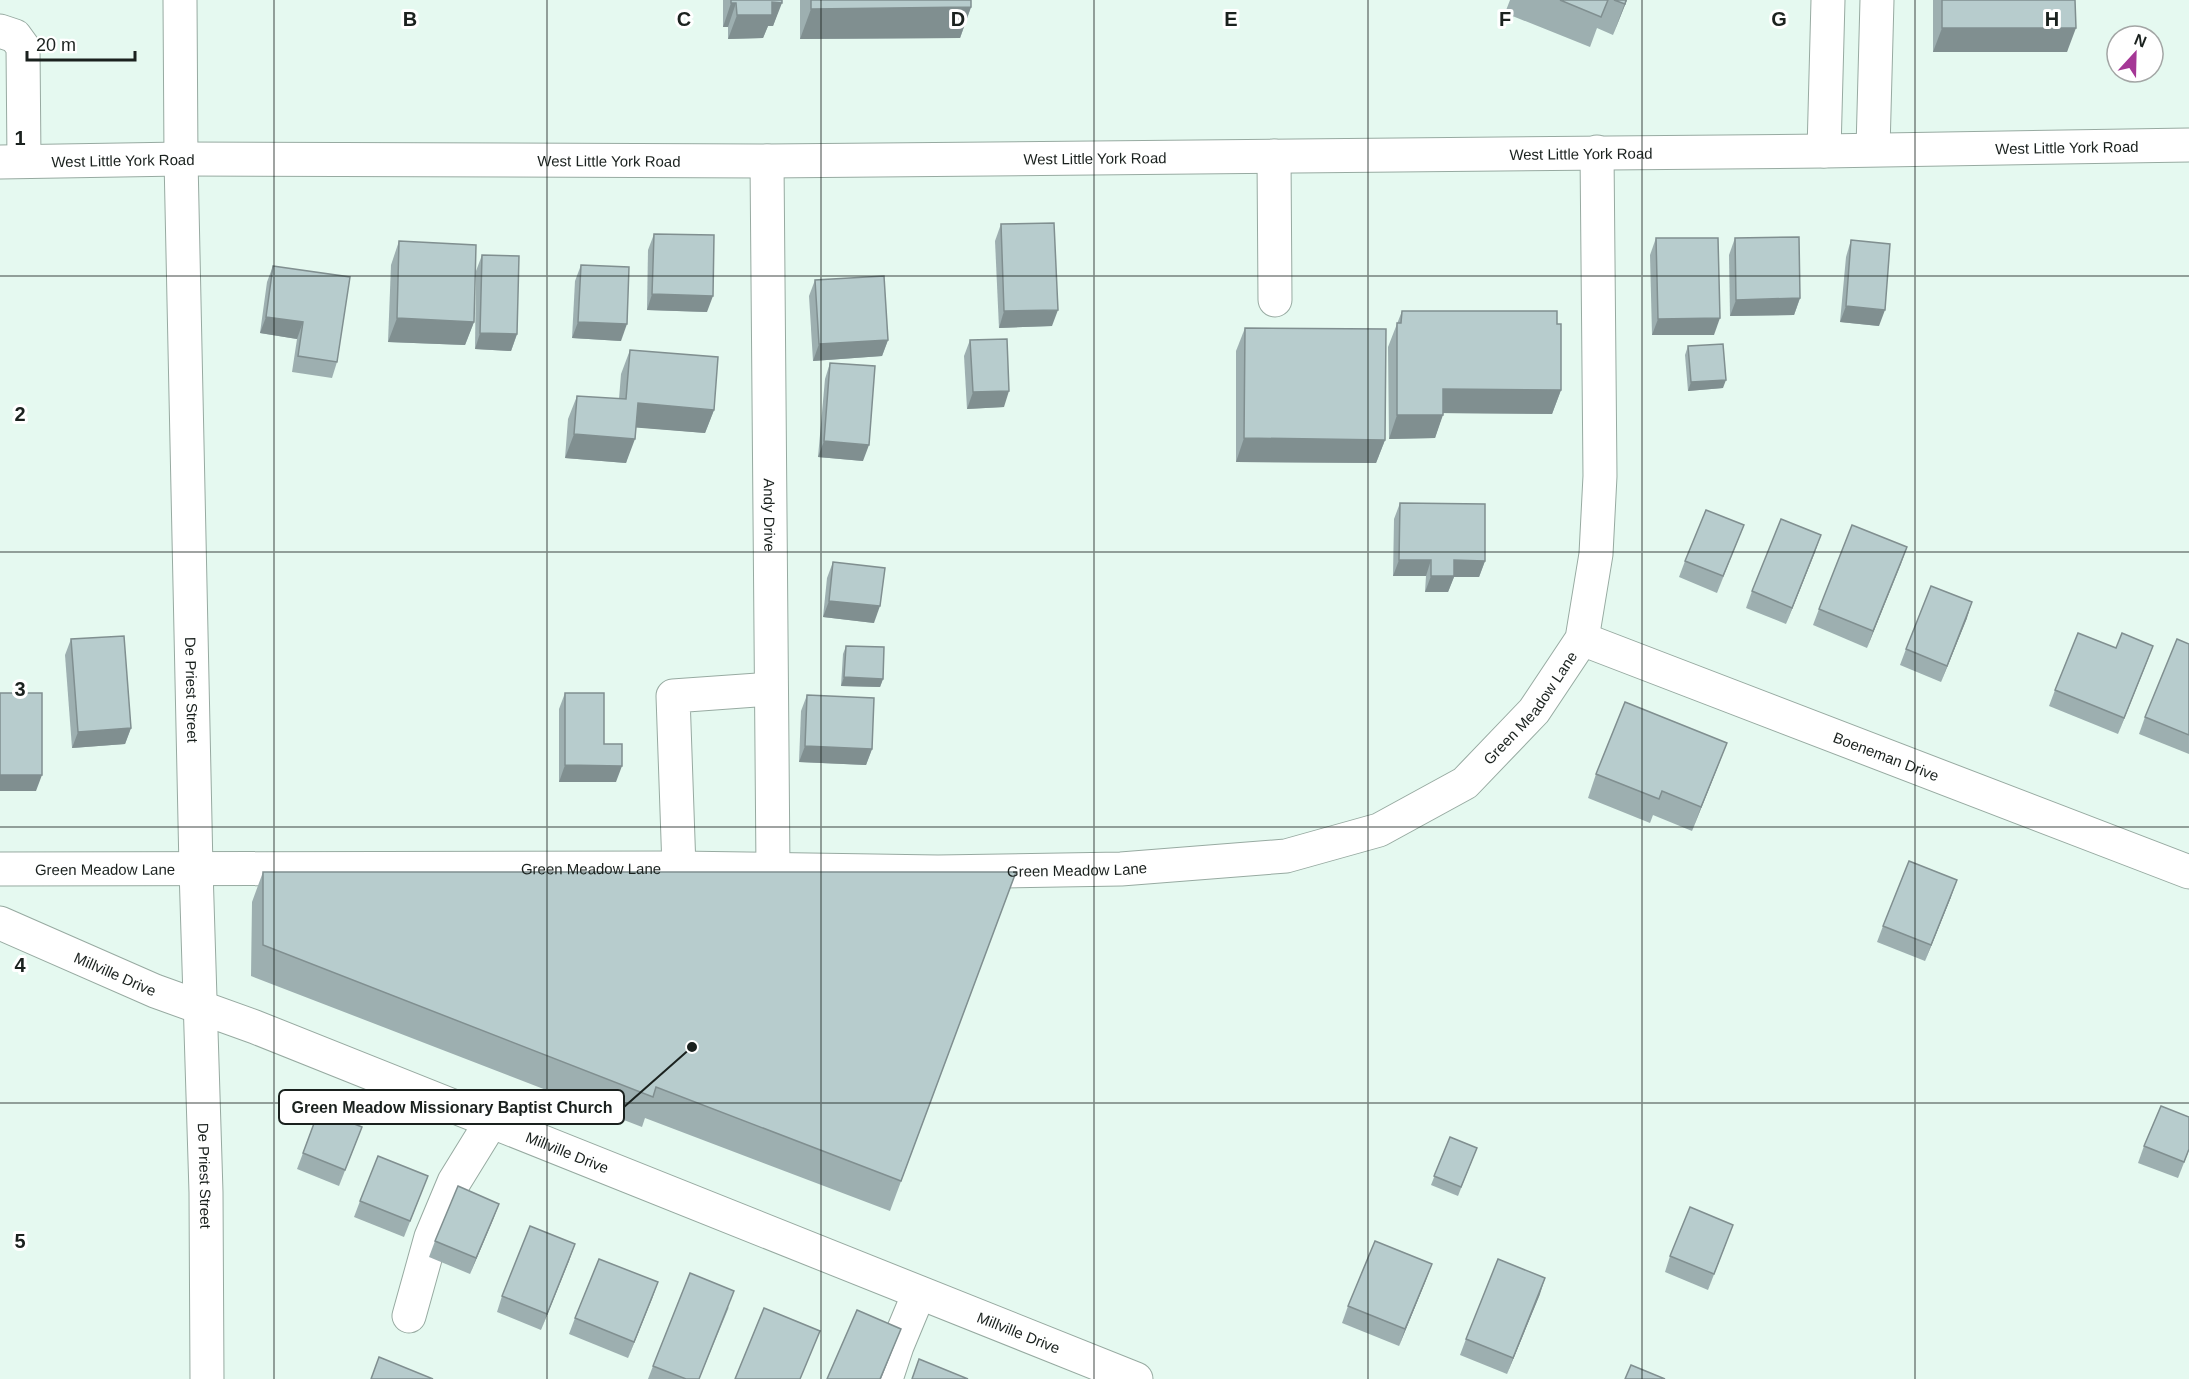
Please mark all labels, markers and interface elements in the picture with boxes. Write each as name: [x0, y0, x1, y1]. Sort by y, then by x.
text: B: [403, 8, 417, 30]
text: C: [677, 8, 691, 30]
text: D: [951, 8, 965, 30]
text: E: [1224, 8, 1238, 30]
text: F: [1499, 8, 1511, 30]
text: G: [1771, 8, 1787, 30]
text: H: [2045, 8, 2059, 30]
scale bar: [27, 24, 135, 62]
north arrow: [2105, 24, 2165, 84]
text: N: [2132, 31, 2149, 51]
text: 20 m: [36, 35, 76, 55]
text: 1: [14, 127, 26, 149]
street label: West Little York Road: [1995, 137, 2139, 157]
street label: West Little York Road: [1509, 144, 1653, 162]
street label: West Little York Road: [1023, 149, 1167, 167]
street label: West Little York Road: [51, 150, 195, 170]
street label: West Little York Road: [537, 152, 681, 169]
text: 2: [14, 403, 26, 425]
street label: Andy Drive: [761, 478, 779, 552]
street label: De Priest Street: [183, 637, 202, 744]
street label: Green Meadow Lane: [1479, 648, 1580, 767]
text: 3: [14, 678, 26, 700]
street label: Boeneman Drive: [1831, 728, 1942, 784]
street label: Green Meadow Lane: [1007, 858, 1148, 879]
street label: Green Meadow Lane: [35, 860, 175, 877]
street label: Green Meadow Lane: [521, 860, 661, 877]
street label: Millville Drive: [72, 948, 159, 999]
text: 4: [14, 954, 26, 976]
callout: Green Meadow Missionary Baptist Church: [279, 1090, 624, 1124]
text: Green Meadow Missionary Baptist Church: [292, 1099, 612, 1116]
street label: De Priest Street: [195, 1122, 215, 1230]
street label: Millville Drive: [524, 1128, 611, 1176]
text: 5: [14, 1230, 26, 1252]
street label: Millville Drive: [975, 1308, 1063, 1356]

